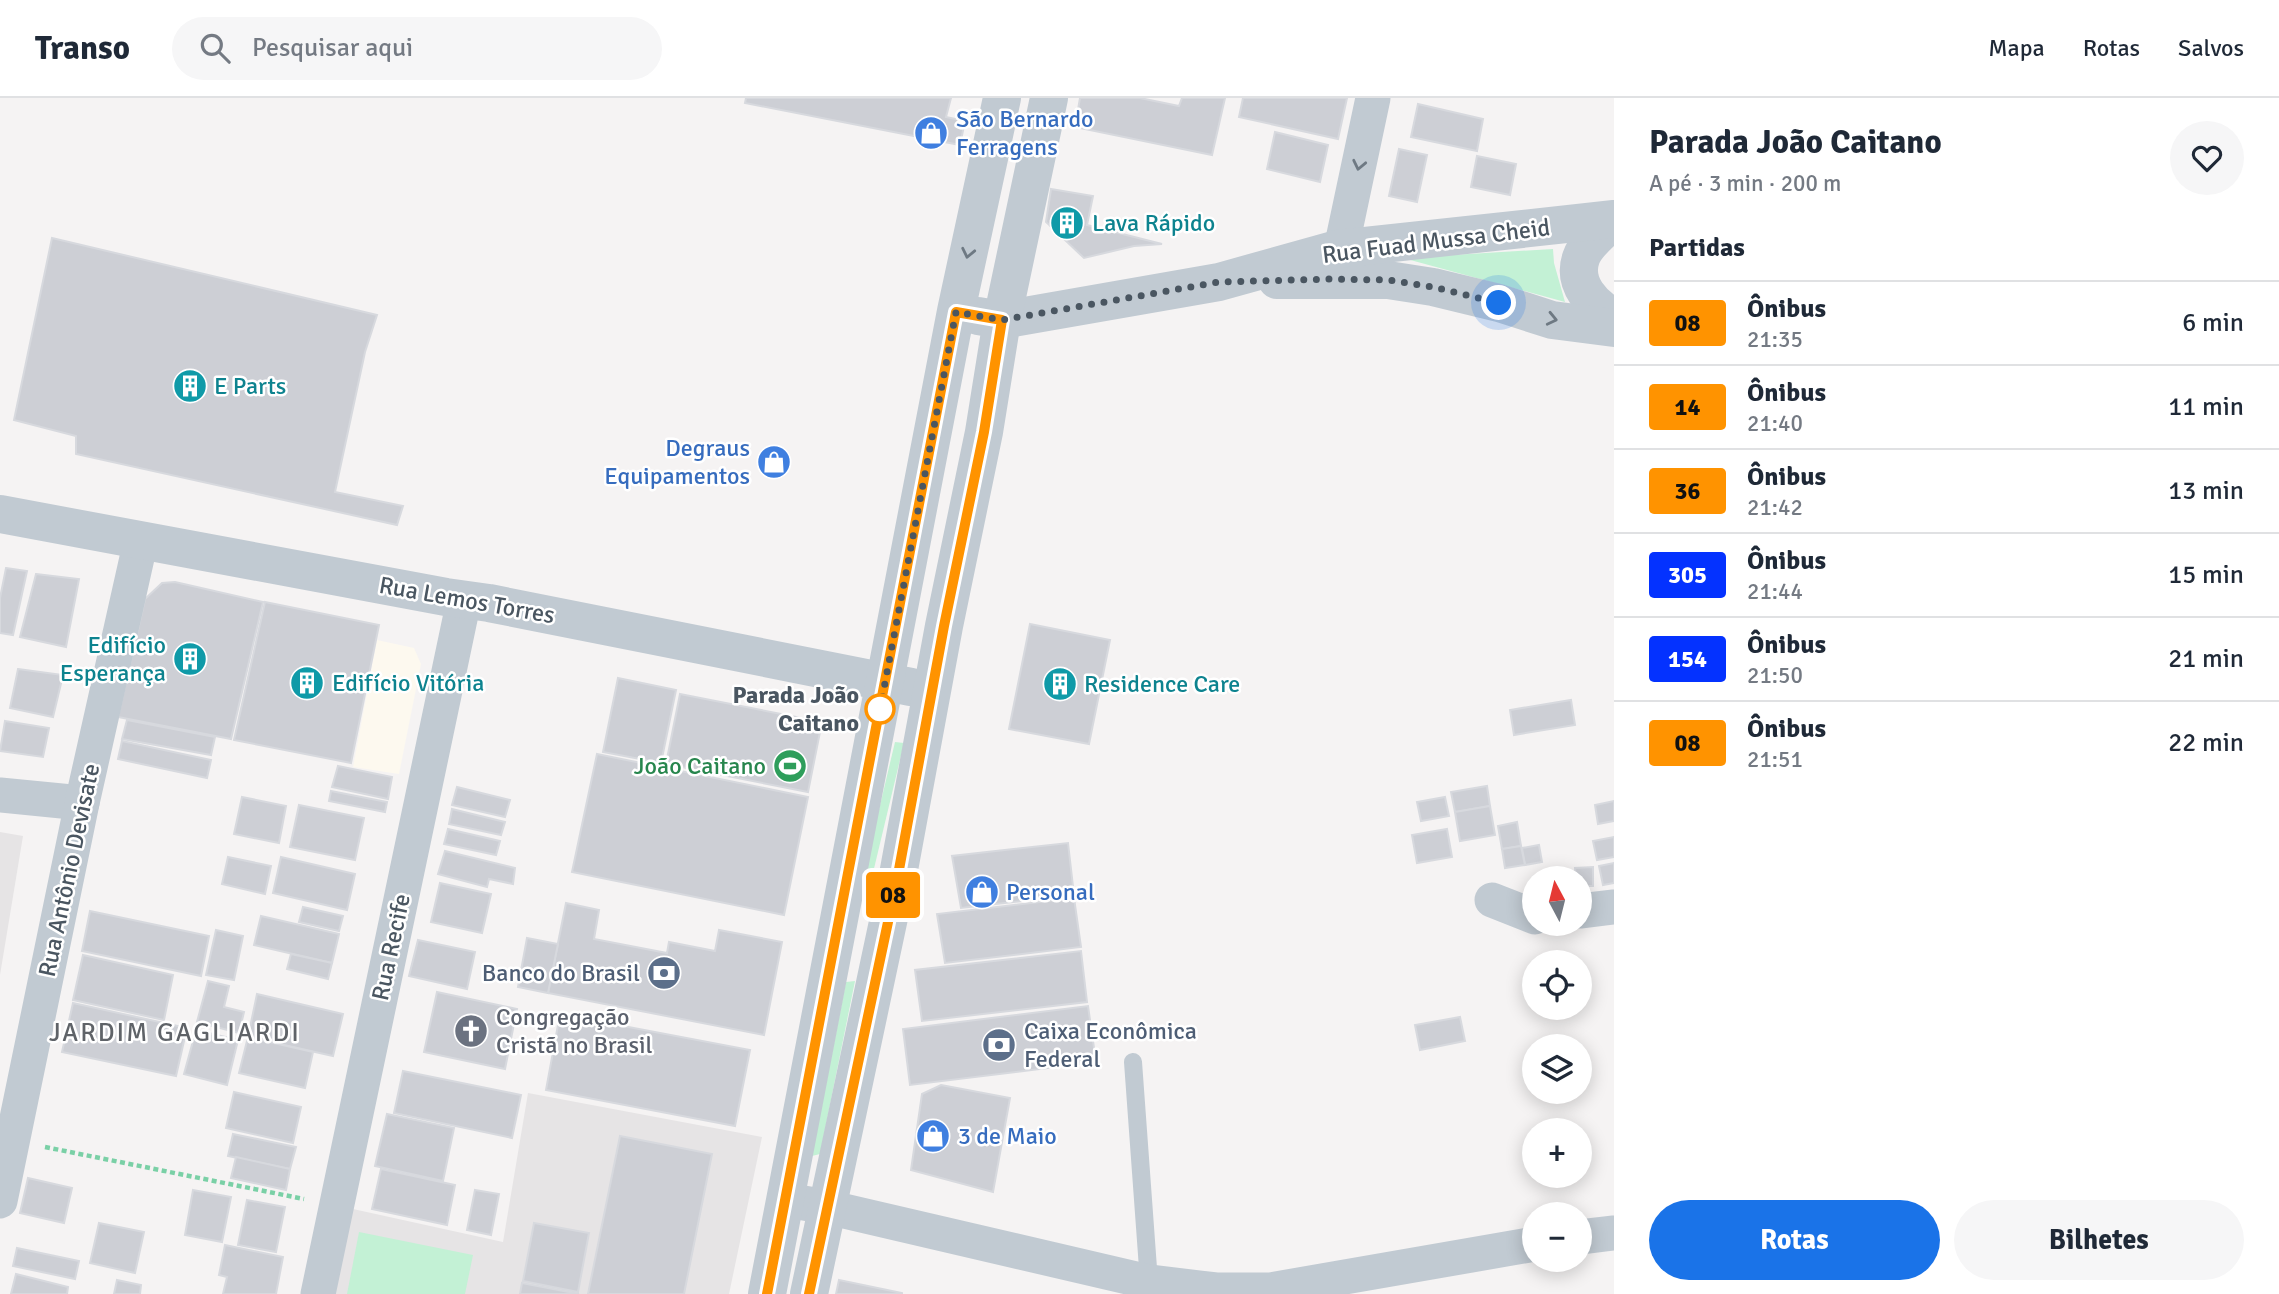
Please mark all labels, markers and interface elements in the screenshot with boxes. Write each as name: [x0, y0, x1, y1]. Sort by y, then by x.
search box: [172, 17, 662, 80]
text: Transo: [35, 28, 130, 69]
icon: search: [196, 29, 234, 67]
text: Pesquisar aqui: [252, 32, 413, 64]
text: Mapa: [1988, 33, 2045, 63]
text: Rotas: [2083, 33, 2140, 63]
text: Salvos: [2178, 33, 2244, 63]
place label: São Bernardo Ferragens: [956, 104, 1094, 162]
shop icon: São Bernardo Ferragens: [912, 114, 950, 152]
button: heart: [2170, 121, 2244, 195]
text: Parada João Caitano: [1649, 122, 1942, 163]
one-way arrow: [1352, 159, 1367, 171]
text: A pé · 3 min · 200 m: [1649, 169, 1841, 198]
building icon: Lava Rápido: [1048, 204, 1086, 242]
place label: Lava Rápido: [1092, 208, 1215, 238]
street label: Rua Fuad Mussa Cheid: [1320, 212, 1552, 270]
text: Partidas: [1649, 232, 1745, 264]
one-way arrow: [962, 247, 977, 259]
your location: [1481, 285, 1516, 320]
text: Ônibus: [1747, 293, 1826, 325]
text: 6 min: [2182, 307, 2244, 339]
text: 08: [1675, 308, 1700, 338]
one-way arrow: [1546, 311, 1558, 325]
text: 21:35: [1747, 325, 1803, 354]
building icon: E Parts: [171, 367, 209, 405]
place label: E Parts: [214, 371, 286, 401]
text: Ônibus: [1747, 377, 1826, 409]
text: 11 min: [2168, 391, 2244, 423]
text: 14: [1675, 392, 1700, 422]
text: 21:40: [1747, 409, 1803, 438]
place label: Degraus Equipamentos: [604, 433, 750, 491]
shop icon: Degraus Equipamentos: [755, 443, 793, 481]
text: Ônibus: [1747, 461, 1826, 493]
text: 13 min: [2168, 475, 2244, 507]
text: 36: [1675, 476, 1700, 506]
text: 21:42: [1747, 493, 1803, 522]
text: Ônibus: [1747, 545, 1826, 577]
text: 15 min: [2168, 559, 2244, 591]
text: 305: [1668, 560, 1707, 590]
street label: Rua Lemos Torres: [377, 570, 557, 630]
text: 21:44: [1747, 577, 1803, 606]
text: Ônibus: [1747, 629, 1826, 661]
place label: Edifício Esperança: [60, 630, 166, 688]
building icon: Edifício Esperança: [171, 640, 209, 678]
text: 21 min: [2168, 643, 2244, 675]
text: 154: [1668, 644, 1707, 674]
text: 21:50: [1747, 661, 1803, 690]
building icon: Edifício Vitória: [288, 664, 326, 702]
building icon: Residence Care: [1041, 665, 1079, 703]
place label: Edifício Vitória: [332, 668, 485, 698]
place label: Residence Care: [1084, 669, 1240, 699]
place label: Parada João Caitano: [732, 680, 859, 738]
marker: Parada João Caitano: [865, 694, 895, 724]
text: Ônibus: [1747, 713, 1826, 745]
text: 22 min: [2168, 727, 2244, 759]
text: 08: [1675, 728, 1700, 758]
text: 21:51: [1747, 745, 1803, 774]
sports icon: João Caitano: [771, 747, 809, 785]
place label: João Caitano: [634, 751, 766, 781]
street label: Rua Antônio Devisate: [32, 761, 106, 979]
north arrow: [1522, 866, 1592, 936]
map controls: [1522, 866, 1592, 1272]
line badge: 08: [862, 872, 924, 918]
shop icon: Personal: [963, 873, 1001, 911]
place label: Personal: [1006, 877, 1095, 907]
text: 08: [880, 880, 906, 910]
street label: Rua Recife: [365, 891, 417, 1003]
button: locate: [1522, 950, 1592, 1020]
bank icon: Banco do Brasil: [645, 954, 683, 992]
place label: Banco do Brasil: [482, 958, 640, 988]
place label: Congregação Cristã no Brasil: [496, 1002, 653, 1060]
church icon: Congregação Cristã no Brasil: [452, 1012, 490, 1050]
place label: Caixa Econômica Federal: [1024, 1016, 1197, 1074]
district label: JARDIM GAGLIARDI: [49, 1017, 301, 1049]
bank icon: Caixa Econômica Federal: [980, 1026, 1018, 1064]
button: layers: [1522, 1034, 1592, 1104]
shop icon: 3 de Maio: [914, 1117, 952, 1155]
button: +: [1522, 1118, 1592, 1188]
place label: 3 de Maio: [958, 1121, 1057, 1151]
button: Rotas: [1649, 1200, 1940, 1280]
button: Bilhetes: [1954, 1200, 2244, 1280]
button: −: [1522, 1202, 1592, 1272]

